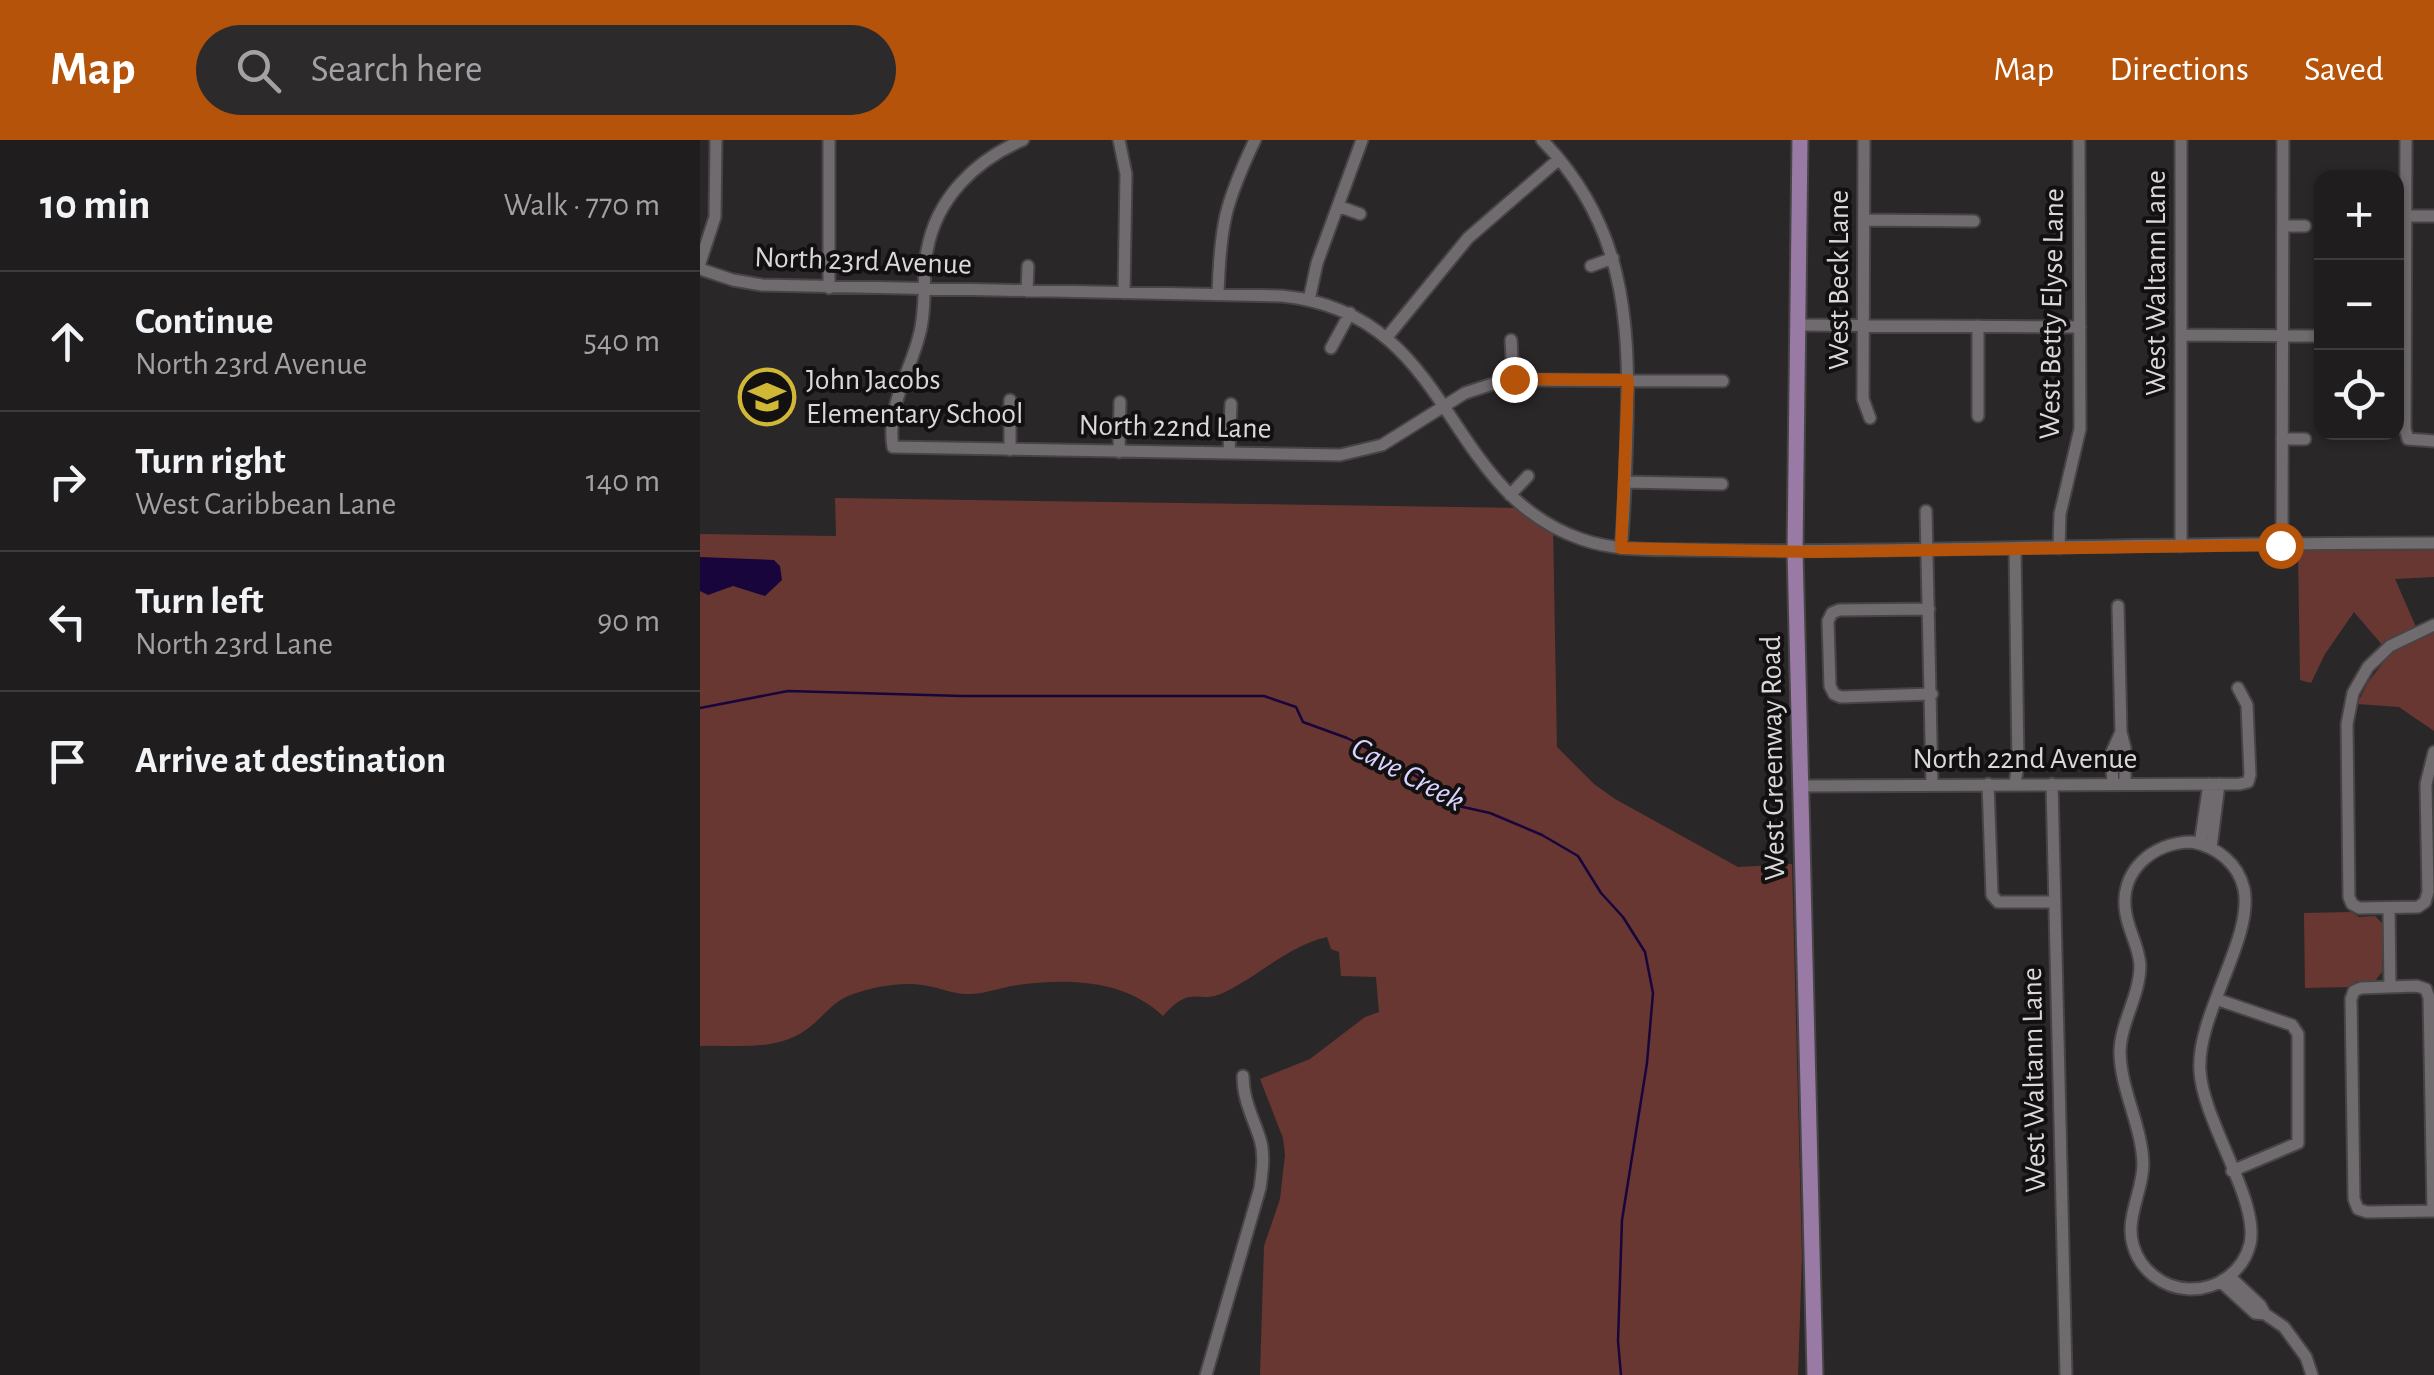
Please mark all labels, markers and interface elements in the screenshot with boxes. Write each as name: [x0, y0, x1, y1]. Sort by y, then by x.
search box: [196, 25, 896, 115]
icon: search: [231, 43, 286, 98]
text: Map: [50, 46, 136, 94]
text: Search here: [311, 51, 483, 89]
text: Map: [1993, 52, 2054, 87]
text: Directions: [2109, 52, 2249, 87]
text: Saved: [2304, 52, 2384, 87]
street label: West Waltann Lane: [2141, 170, 2171, 396]
map controls: [2314, 170, 2404, 440]
button: +: [2314, 170, 2404, 260]
text: 10 min: [40, 184, 150, 226]
street label: West Betty Elyse Lane: [2035, 188, 2069, 440]
text: Walk · 770 m: [504, 189, 660, 221]
street label: West Beck Lane: [1824, 190, 1854, 370]
street label: North 23rd Avenue: [754, 242, 972, 280]
button: −: [2314, 260, 2404, 350]
text: Continue: [135, 303, 273, 341]
icon: ahead: [40, 314, 95, 369]
text: 540 m: [583, 325, 660, 357]
text: North 23rd Avenue: [135, 348, 367, 380]
button: locate: [2314, 350, 2404, 440]
route end: [1492, 357, 1538, 403]
place label: John Jacobs Elementary School: [806, 365, 1024, 429]
school or university icon: John Jacobs Elementary School: [737, 367, 797, 427]
street label: North 22nd Lane: [1078, 410, 1272, 444]
text: Turn right: [135, 443, 285, 481]
icon: right: [40, 454, 95, 509]
text: 140 m: [586, 465, 660, 497]
text: West Caribbean Lane: [135, 488, 396, 520]
route start: [2258, 523, 2304, 569]
text: Turn left: [135, 583, 263, 621]
icon: left: [40, 594, 95, 649]
text: 90 m: [597, 605, 660, 637]
text: North 23rd Lane: [135, 628, 333, 660]
street label: West Greenway Road: [1756, 635, 1790, 881]
water label: Cave Creek: [1346, 731, 1470, 817]
icon: arrive: [40, 734, 95, 789]
text: Arrive at destination: [135, 742, 446, 780]
street label: North 22nd Avenue: [1913, 744, 2137, 774]
street label: West Waltann Lane: [2017, 967, 2051, 1193]

